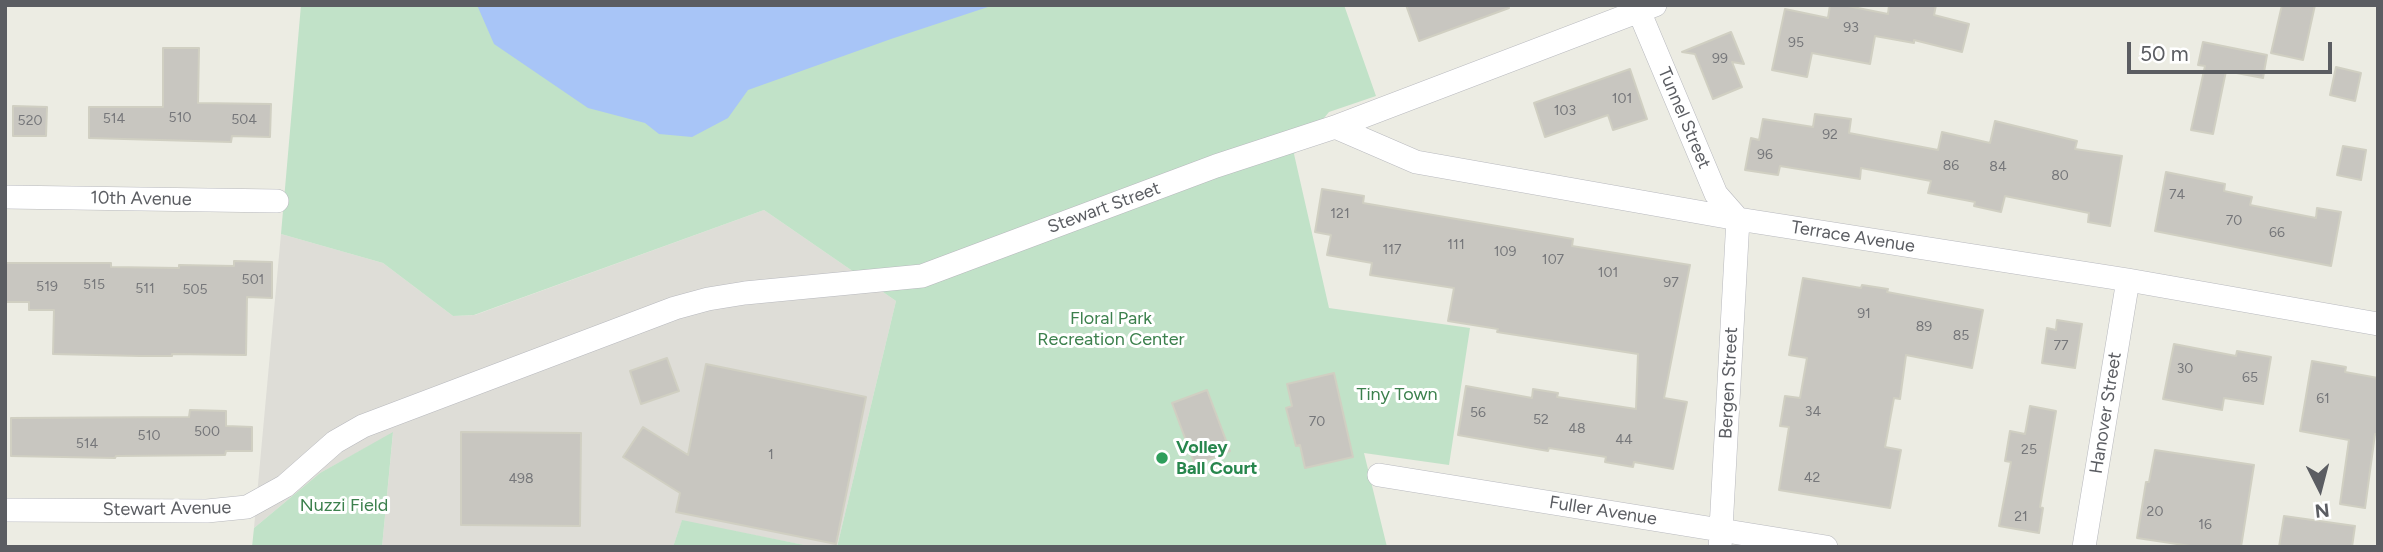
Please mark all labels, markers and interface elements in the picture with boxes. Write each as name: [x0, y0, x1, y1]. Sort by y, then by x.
house number: 93: [1843, 20, 1859, 36]
scale bar: [2131, 28, 2336, 72]
house number: 95: [1788, 35, 1804, 51]
text: 50 m: [2140, 41, 2189, 66]
house number: 99: [1712, 51, 1728, 67]
street label: Tunnel Street: [1653, 64, 1715, 172]
house number: 101: [1612, 91, 1632, 107]
house number: 103: [1554, 103, 1576, 119]
house number: 510: [169, 110, 191, 126]
house number: 514: [103, 111, 125, 127]
house number: 504: [231, 112, 257, 128]
house number: 520: [18, 113, 42, 129]
house number: 92: [1822, 127, 1838, 143]
house number: 96: [1757, 147, 1773, 163]
house number: 86: [1943, 158, 1959, 174]
house number: 84: [1989, 159, 2007, 175]
house number: 80: [2051, 168, 2069, 184]
street label: Stewart Street: [1045, 178, 1163, 238]
street label: 10th Avenue: [90, 187, 192, 211]
house number: 74: [2169, 187, 2185, 203]
house number: 121: [1330, 206, 1350, 222]
house number: 70: [2226, 213, 2242, 229]
street label: Terrace Avenue: [1790, 217, 1916, 257]
house number: 66: [2269, 225, 2285, 241]
house number: 111: [1447, 237, 1465, 253]
house number: 117: [1382, 242, 1402, 258]
house number: 109: [1494, 244, 1516, 260]
house number: 107: [1542, 252, 1564, 268]
house number: 101: [1598, 265, 1618, 281]
house number: 501: [242, 272, 264, 288]
house number: 97: [1663, 275, 1679, 291]
house number: 515: [83, 277, 105, 293]
house number: 519: [36, 279, 58, 295]
house number: 511: [135, 281, 155, 297]
house number: 505: [182, 282, 208, 298]
house number: 91: [1857, 306, 1871, 322]
park label: Floral Park Recreation Center: [1037, 308, 1185, 350]
house number: 89: [1916, 319, 1932, 335]
street label: Bergen Street: [1715, 326, 1743, 440]
house number: 85: [1953, 328, 1969, 344]
house number: 77: [2053, 338, 2069, 354]
street label: Hanover Street: [2086, 351, 2126, 475]
house number: 30: [2177, 361, 2193, 377]
house number: 65: [2242, 370, 2258, 386]
park label: Tiny Town: [1356, 384, 1438, 406]
house number: 61: [2316, 391, 2330, 407]
house number: 34: [1805, 404, 1821, 420]
house number: 56: [1470, 405, 1486, 421]
house number: 52: [1533, 412, 1549, 428]
house number: 70: [1309, 414, 1325, 430]
house number: 48: [1568, 421, 1586, 437]
house number: 500: [194, 424, 220, 440]
house number: 510: [138, 428, 160, 444]
house number: 44: [1615, 432, 1633, 448]
house number: 514: [76, 436, 98, 452]
place label: Volley Ball Court: [1176, 437, 1258, 480]
house number: 25: [2021, 442, 2037, 458]
house number: 1: [768, 447, 774, 463]
marker: Volley Ball Court: [1154, 450, 1170, 466]
north arrow: [2285, 454, 2355, 524]
house number: 42: [1804, 470, 1820, 486]
house number: 498: [508, 471, 534, 487]
street label: Fuller Avenue: [1548, 492, 1658, 530]
park label: Nuzzi Field: [300, 495, 388, 517]
street label: Stewart Avenue: [102, 497, 232, 521]
text: N: [2314, 498, 2331, 523]
house number: 20: [2147, 504, 2163, 520]
house number: 21: [2014, 509, 2028, 525]
house number: 16: [2198, 517, 2212, 533]

